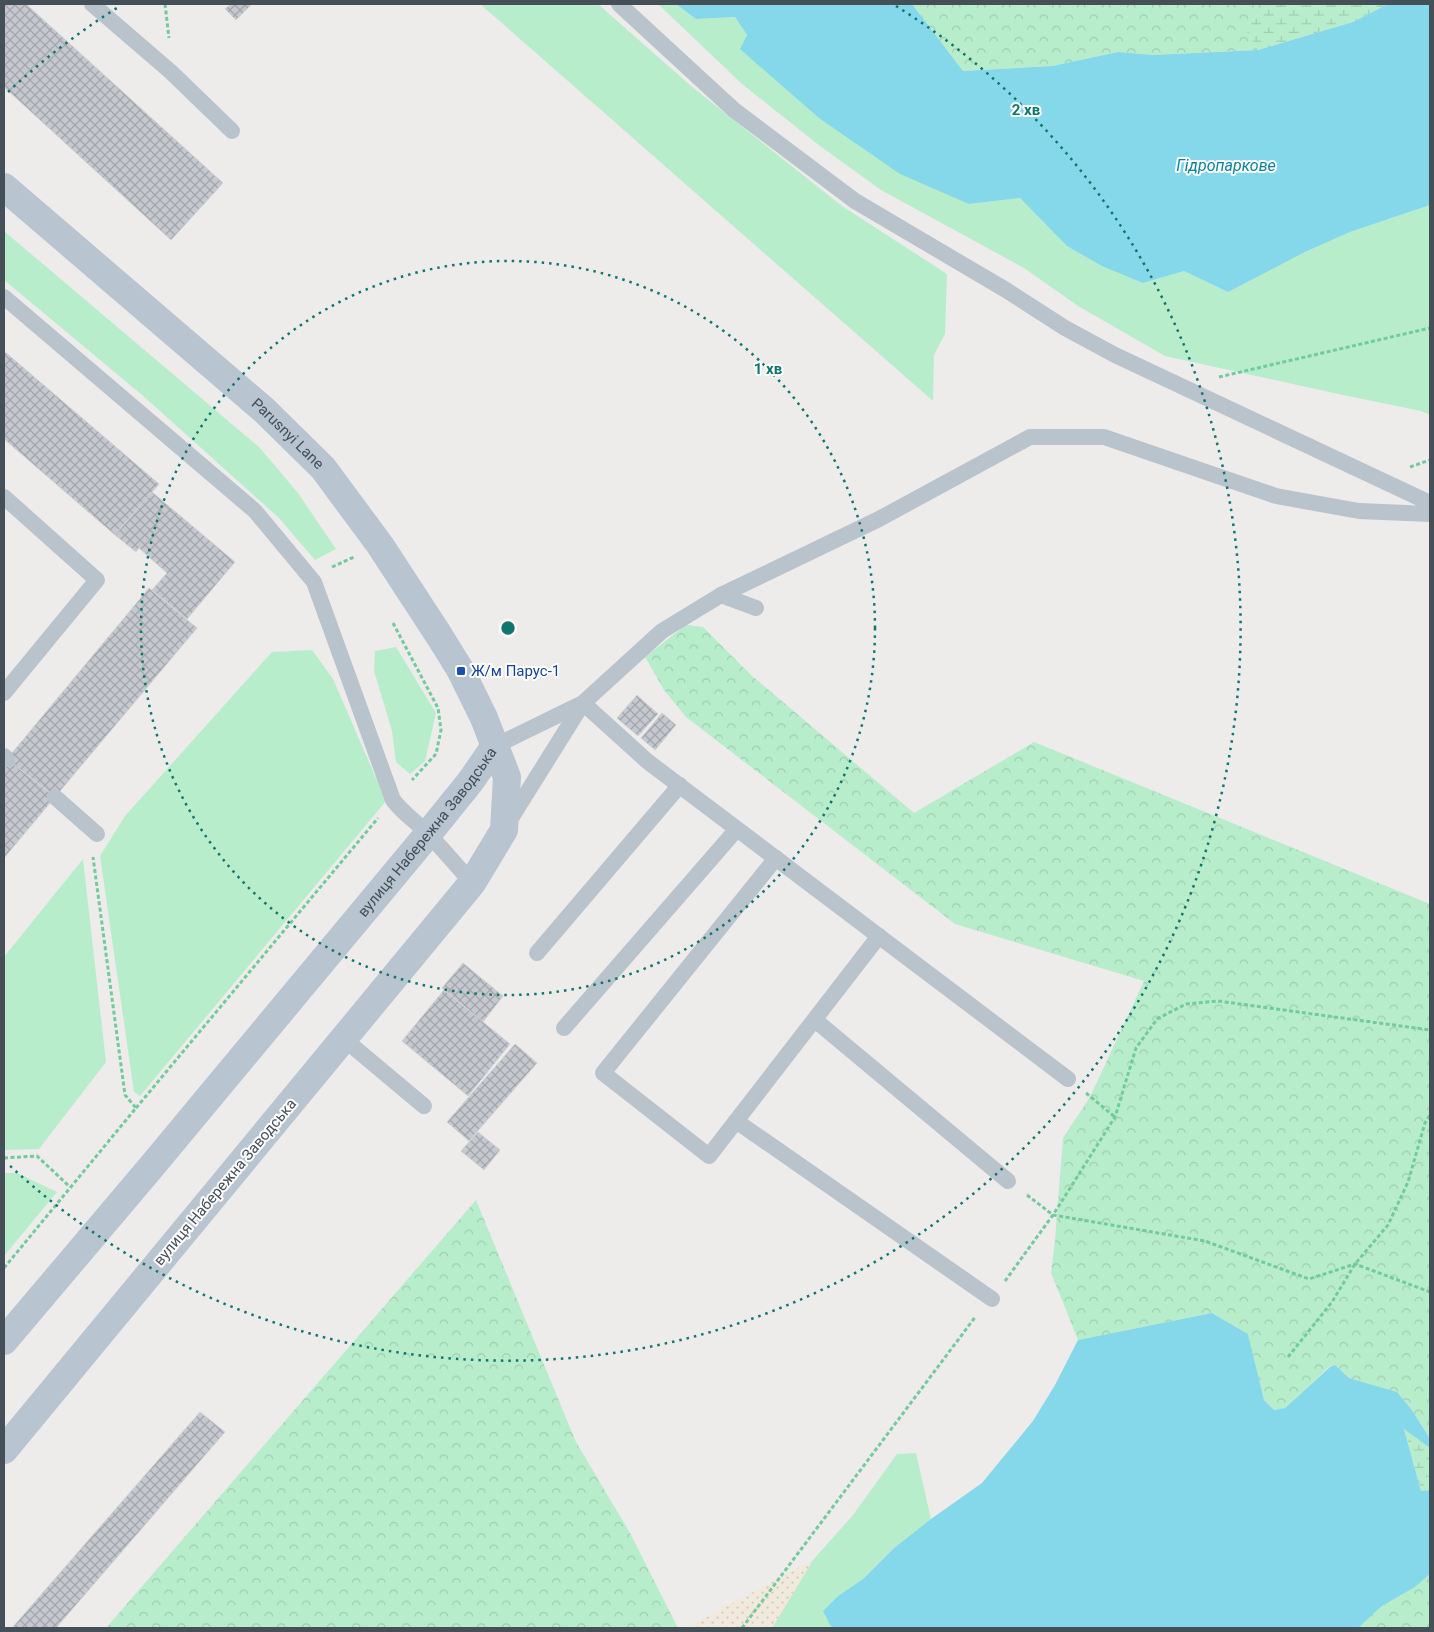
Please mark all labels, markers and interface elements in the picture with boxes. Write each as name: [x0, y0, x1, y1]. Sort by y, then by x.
text: 2 хв: [1012, 101, 1040, 119]
water label: Гідропаркове: [1176, 156, 1276, 175]
text: 1 хв: [754, 360, 782, 378]
street label: Parusnyi Lane: [248, 394, 328, 473]
centre of rings: [499, 619, 517, 637]
place label: Ж/м Парус-1: [471, 662, 560, 680]
marker: Ж/м Парус-1: [455, 665, 467, 677]
street label: вулиця Набережна Заводська: [354, 744, 500, 921]
street label: вулиця Набережна Заводська: [150, 1095, 300, 1269]

